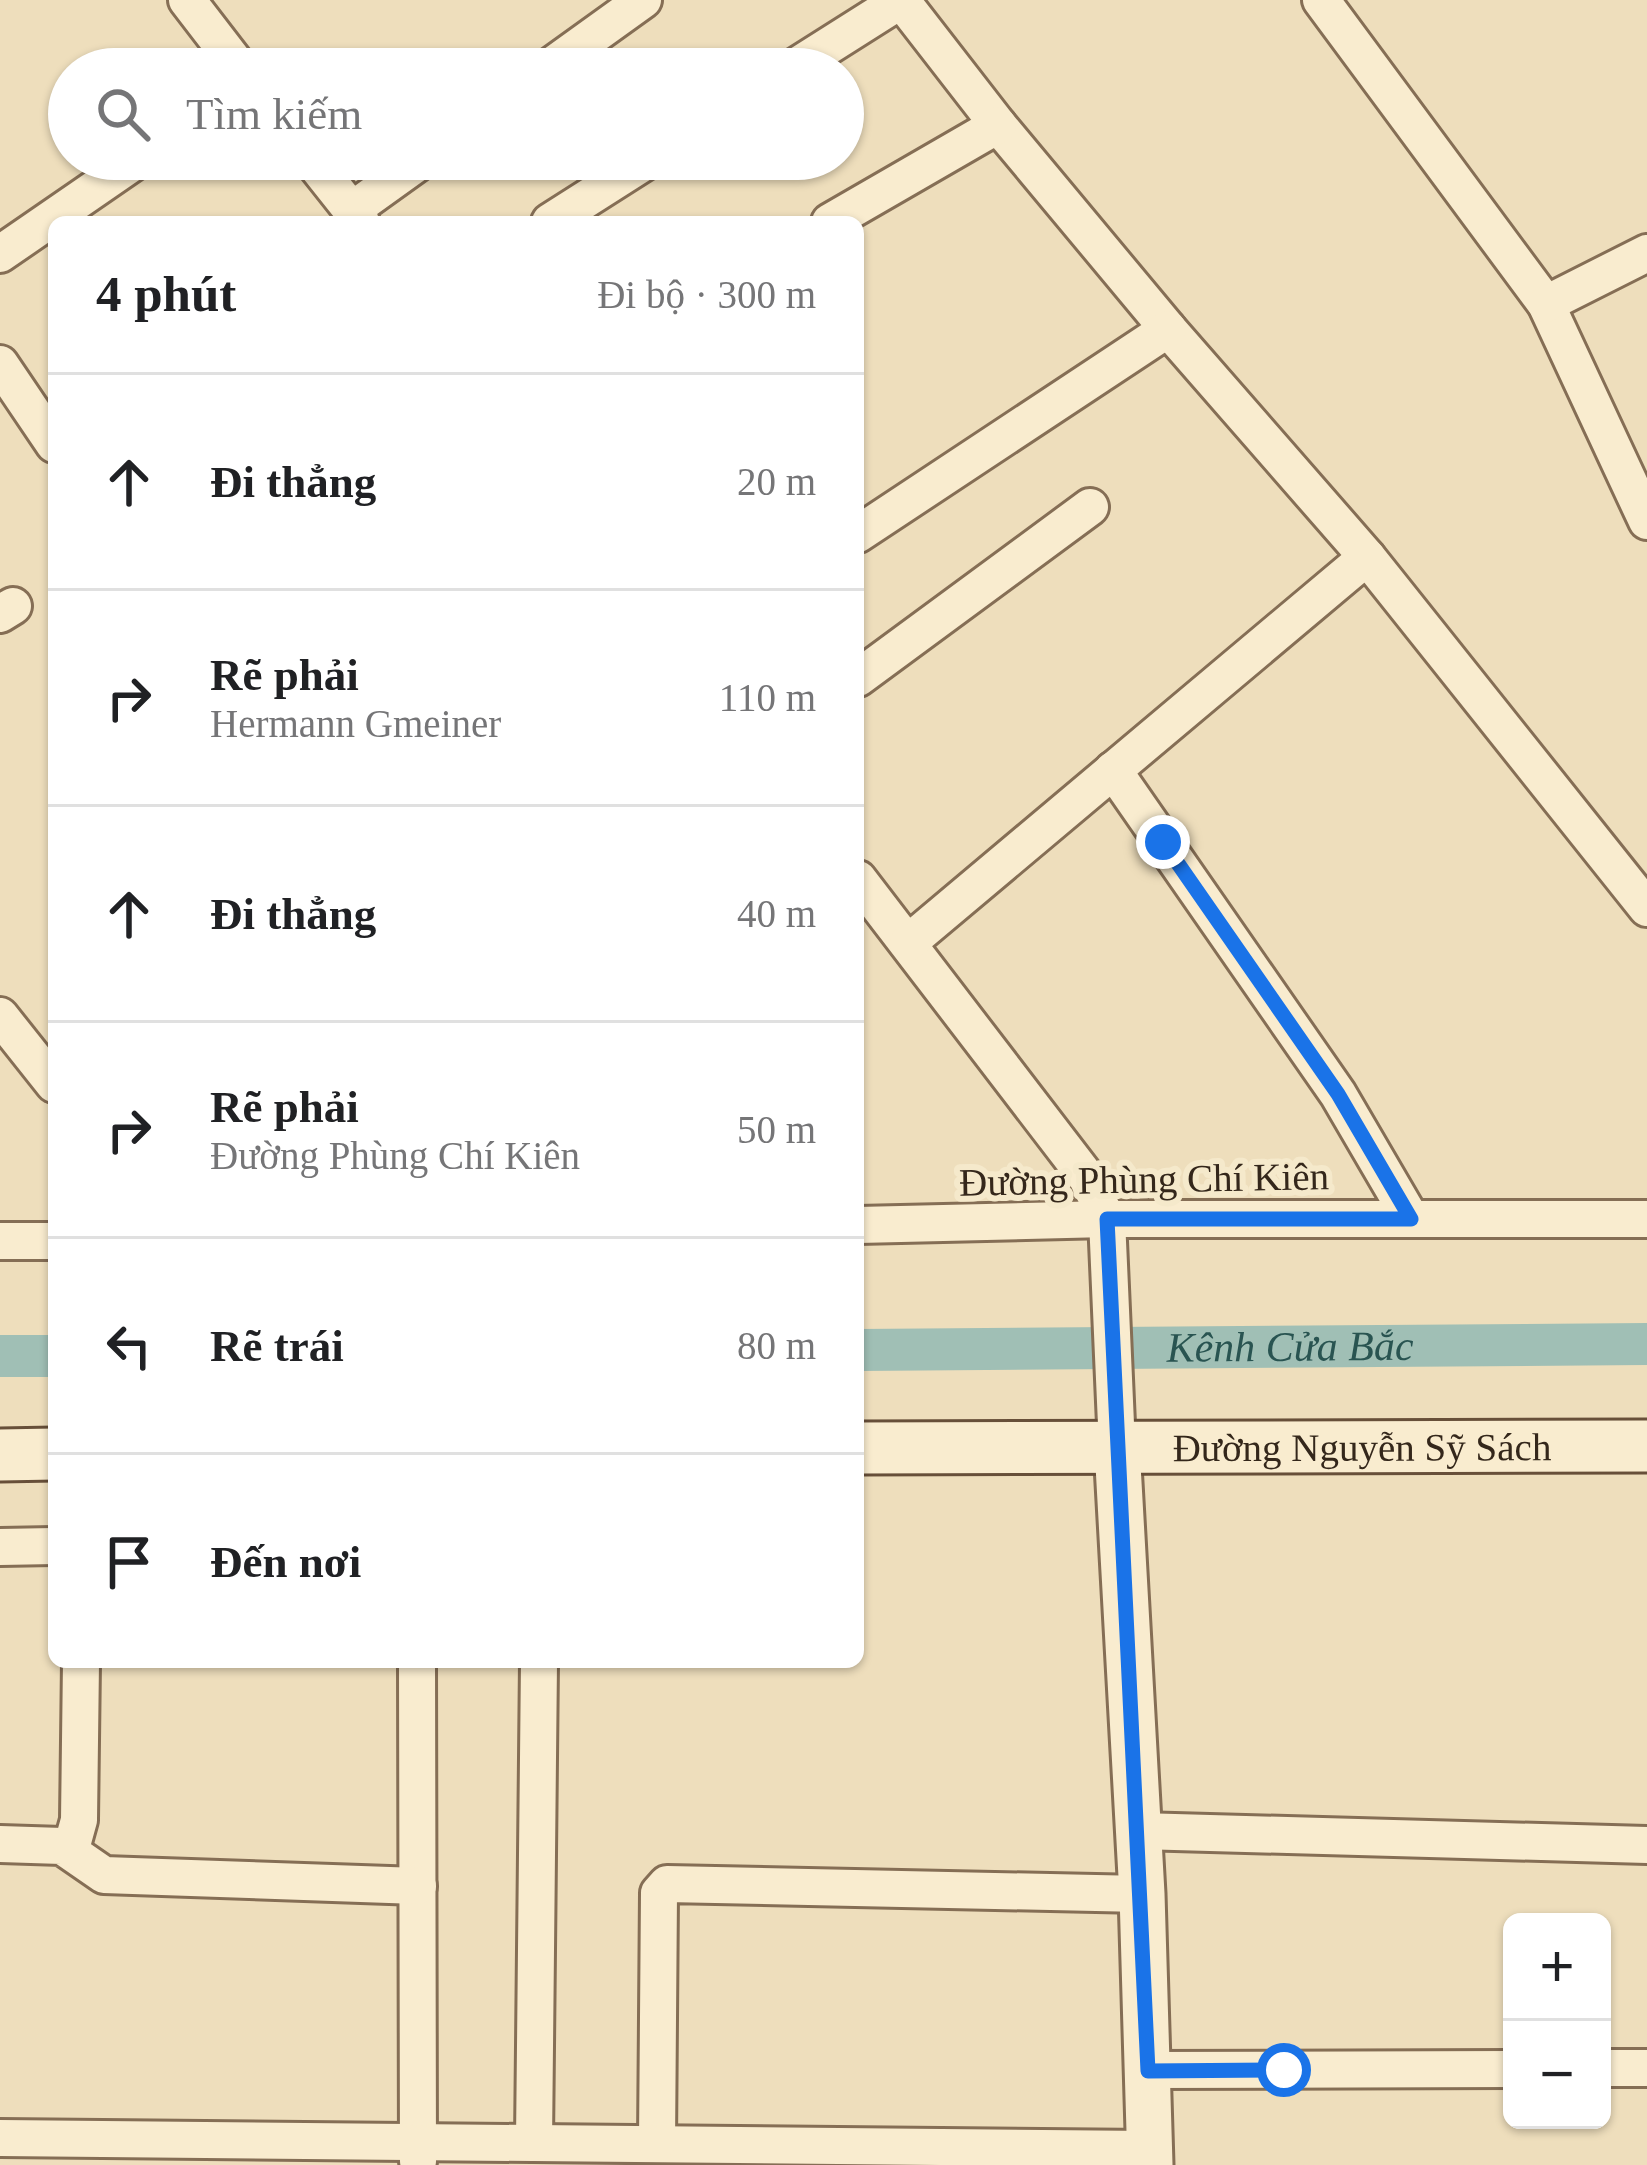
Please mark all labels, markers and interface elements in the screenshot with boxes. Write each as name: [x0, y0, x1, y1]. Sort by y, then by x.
search box: [48, 48, 864, 180]
icon: search: [90, 81, 156, 147]
text: Tìm kiếm: [186, 89, 362, 139]
text: 4 phút: [96, 266, 236, 322]
text: Đi bộ · 300 m: [597, 273, 816, 316]
icon: ahead: [96, 449, 162, 515]
text: Đi thẳng: [210, 457, 376, 507]
text: 20 m: [737, 460, 816, 503]
text: Rẽ phải: [210, 650, 359, 700]
icon: right: [96, 665, 162, 731]
text: 110 m: [719, 676, 816, 719]
text: Hermann Gmeiner: [210, 702, 501, 745]
route end: [1136, 815, 1190, 869]
icon: ahead: [96, 881, 162, 947]
text: Đi thẳng: [210, 889, 376, 939]
text: 40 m: [737, 892, 816, 935]
text: Rẽ phải: [210, 1082, 359, 1132]
icon: right: [96, 1097, 162, 1163]
text: 50 m: [737, 1108, 816, 1151]
text: Đường Phùng Chí Kiên: [210, 1134, 580, 1177]
street label: Đường Phùng Chí Kiên: [959, 1154, 1329, 1205]
icon: left: [96, 1313, 162, 1379]
text: Rẽ trái: [210, 1321, 344, 1371]
water label: Kênh Cửa Bắc: [1165, 1323, 1414, 1371]
text: 80 m: [737, 1324, 816, 1367]
street label: Đường Nguyễn Sỹ Sách: [1173, 1425, 1551, 1469]
icon: arrive: [96, 1529, 162, 1595]
text: Đến nơi: [210, 1537, 361, 1587]
map controls: [1503, 1913, 1611, 2129]
button: +: [1503, 1913, 1611, 2021]
button: −: [1503, 2021, 1611, 2129]
route start: [1257, 2043, 1311, 2097]

